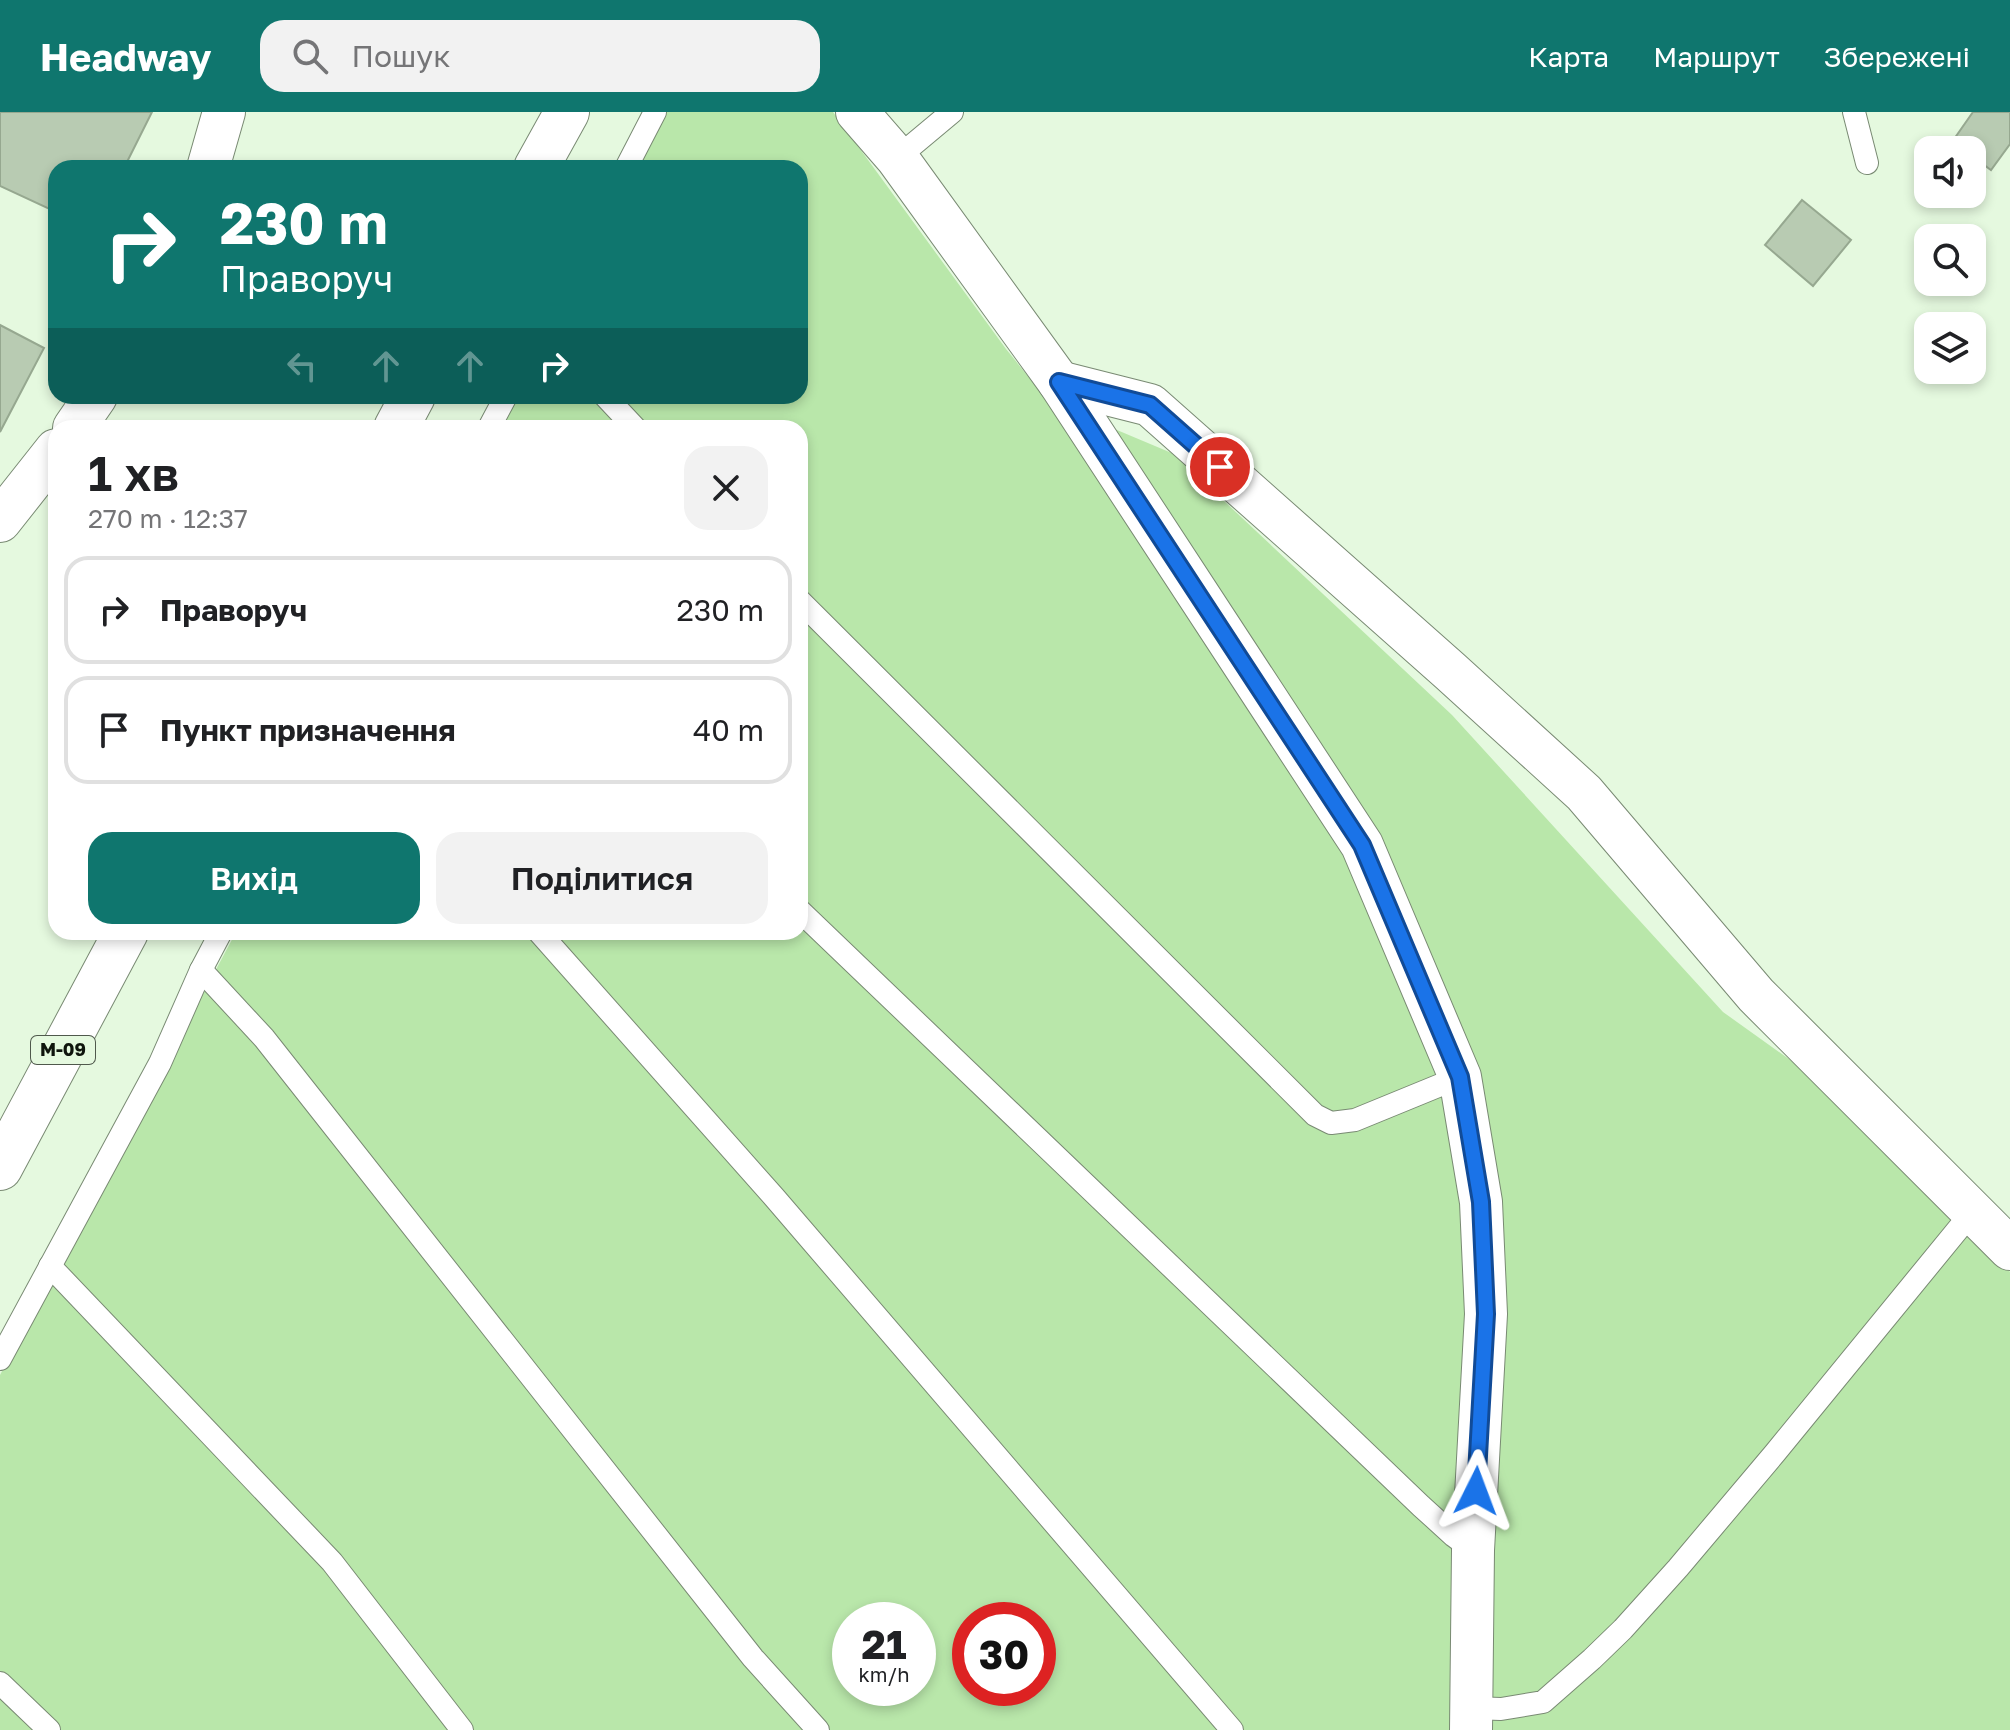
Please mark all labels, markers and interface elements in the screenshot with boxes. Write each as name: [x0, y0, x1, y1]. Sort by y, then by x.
search box: [260, 20, 820, 92]
text: Headway: [40, 34, 212, 79]
icon: search: [288, 34, 332, 78]
text: Пошук: [352, 38, 450, 74]
text: Карта: [1528, 40, 1609, 73]
text: Маршрут: [1653, 40, 1780, 73]
text: Збережені: [1824, 40, 1970, 73]
map controls: [1914, 136, 1986, 384]
button: sound: [1914, 136, 1986, 208]
text: 230 m: [220, 189, 388, 256]
icon: right: [88, 192, 192, 296]
button: search: [1914, 224, 1986, 296]
text: Праворуч: [220, 257, 393, 300]
button: layers: [1914, 312, 1986, 384]
icon: left: [280, 344, 324, 388]
icon: ahead: [364, 344, 408, 388]
icon: ahead: [448, 344, 492, 388]
icon: right: [532, 344, 576, 388]
pin: [1186, 433, 1254, 501]
text: 1 хв: [88, 444, 179, 502]
icon: arrive: [1198, 445, 1242, 489]
button: close: [684, 446, 768, 530]
text: 270 m · 12:37: [88, 503, 248, 534]
icon: right: [92, 588, 136, 632]
text: Праворуч: [160, 592, 307, 628]
text: 230 m: [676, 592, 764, 628]
icon: arrive: [92, 708, 136, 752]
text: Пункт призначення: [160, 712, 456, 748]
text: 40 m: [693, 712, 764, 748]
button: Вихід: [88, 832, 420, 924]
button: Поділитися: [436, 832, 768, 924]
road number: М-09: [31, 1036, 95, 1064]
position arrow: [1434, 1449, 1518, 1533]
speed limit sign: 30: [952, 1602, 1056, 1706]
text: 21: [862, 1620, 907, 1668]
text: km/h: [859, 1662, 909, 1686]

